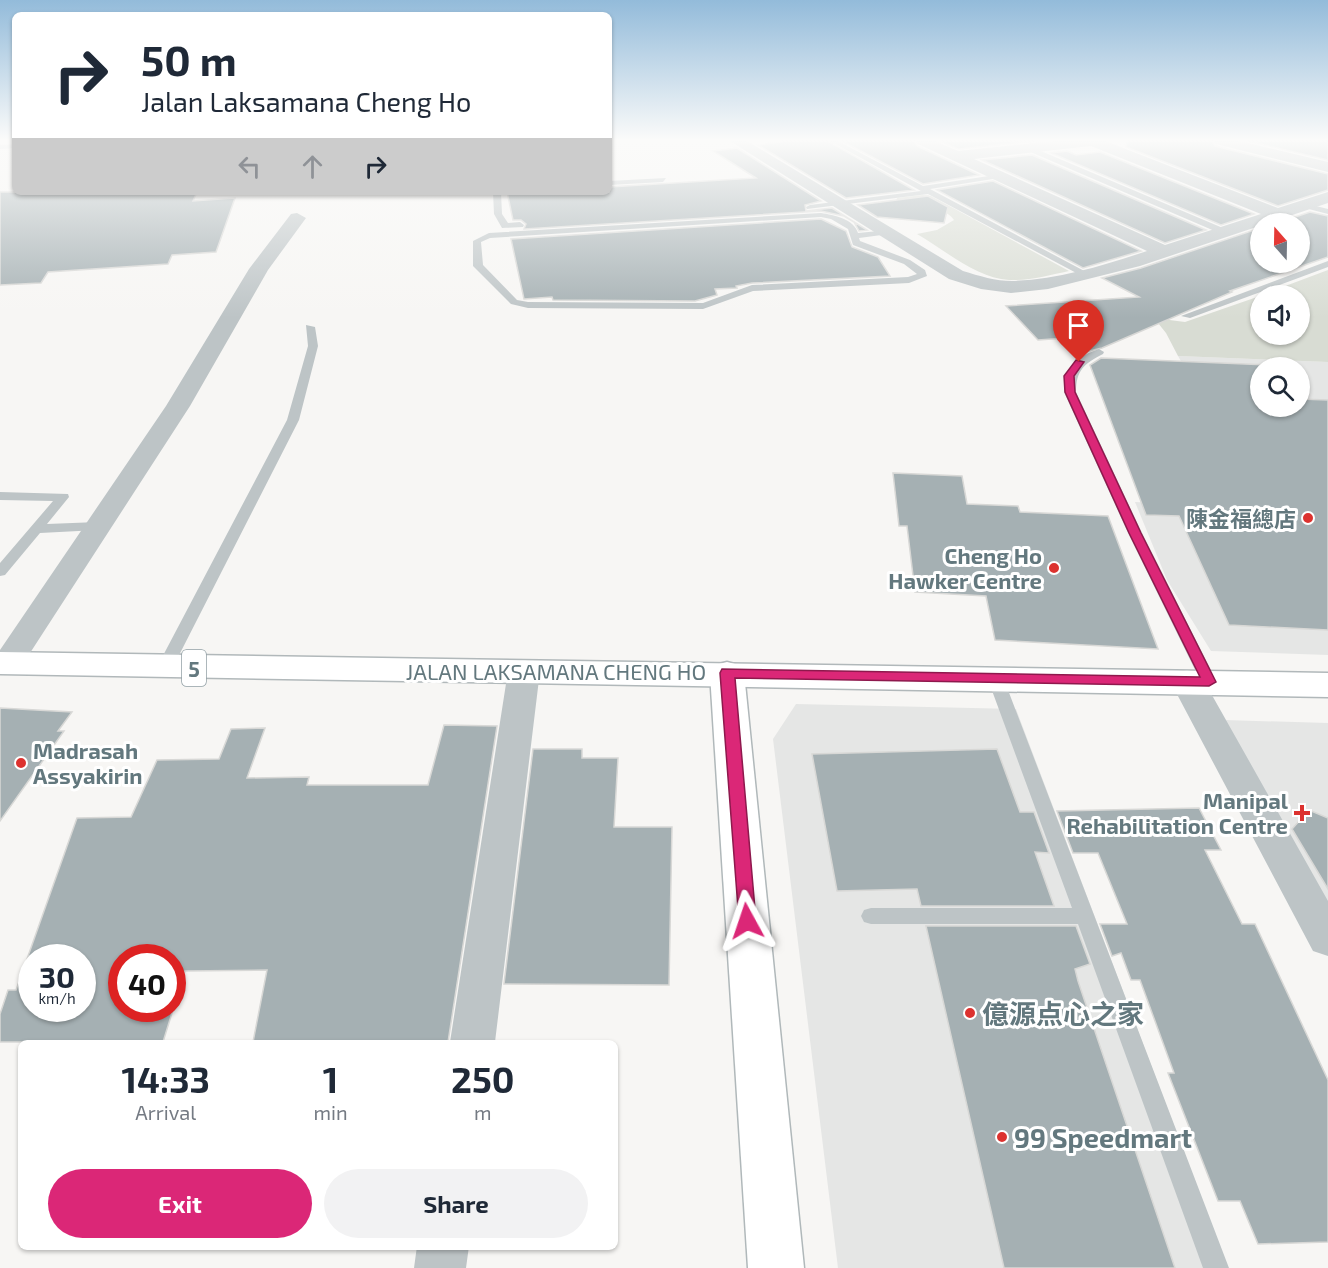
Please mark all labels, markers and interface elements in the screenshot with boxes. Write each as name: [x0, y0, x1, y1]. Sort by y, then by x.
text: 50 m: [141, 34, 237, 84]
icon: right: [42, 36, 120, 114]
text: Jalan Laksamana Cheng Ho: [141, 85, 471, 117]
icon: left: [233, 150, 266, 183]
icon: ahead: [296, 150, 329, 183]
icon: right: [359, 150, 392, 183]
north arrow: [1250, 213, 1310, 273]
map controls: [1250, 213, 1310, 417]
button: sound: [1250, 285, 1310, 345]
pin: [1053, 300, 1104, 362]
icon: arrive: [1062, 309, 1095, 342]
button: search: [1250, 357, 1310, 417]
place label: 陳金福總店: [1186, 505, 1296, 531]
marker: 陳金福總店: [1301, 511, 1315, 525]
place label: Cheng Ho Hawker Centre: [888, 542, 1042, 593]
marker: Cheng Ho Hawker Centre: [1047, 561, 1061, 575]
road number: 5: [182, 650, 206, 686]
street label: JALAN LAKSAMANA CHENG HO: [406, 658, 706, 684]
place label: Madrasah Assyakirin: [33, 737, 143, 789]
marker: Madrasah Assyakirin: [14, 756, 28, 770]
place label: Manipal Rehabilitation Centre: [1066, 787, 1289, 838]
marker: Manipal Rehabilitation Centre: [1293, 804, 1311, 822]
position arrow: [715, 889, 779, 953]
speed limit sign: 40: [108, 944, 186, 1022]
text: 30: [39, 958, 75, 994]
text: km/h: [38, 989, 76, 1007]
place label: 億源点心之家: [982, 997, 1144, 1029]
marker: 億源点心之家: [963, 1006, 977, 1020]
text: 14:33: [121, 1057, 210, 1100]
text: 1: [323, 1057, 338, 1100]
text: 250: [451, 1057, 515, 1100]
text: Arrival: [135, 1100, 196, 1124]
text: min: [313, 1100, 348, 1124]
text: m: [474, 1100, 492, 1124]
place label: 99 Speedmart: [1014, 1121, 1192, 1153]
marker: 99 Speedmart: [995, 1130, 1009, 1144]
button: Exit: [48, 1169, 312, 1238]
button: Share: [324, 1169, 588, 1238]

